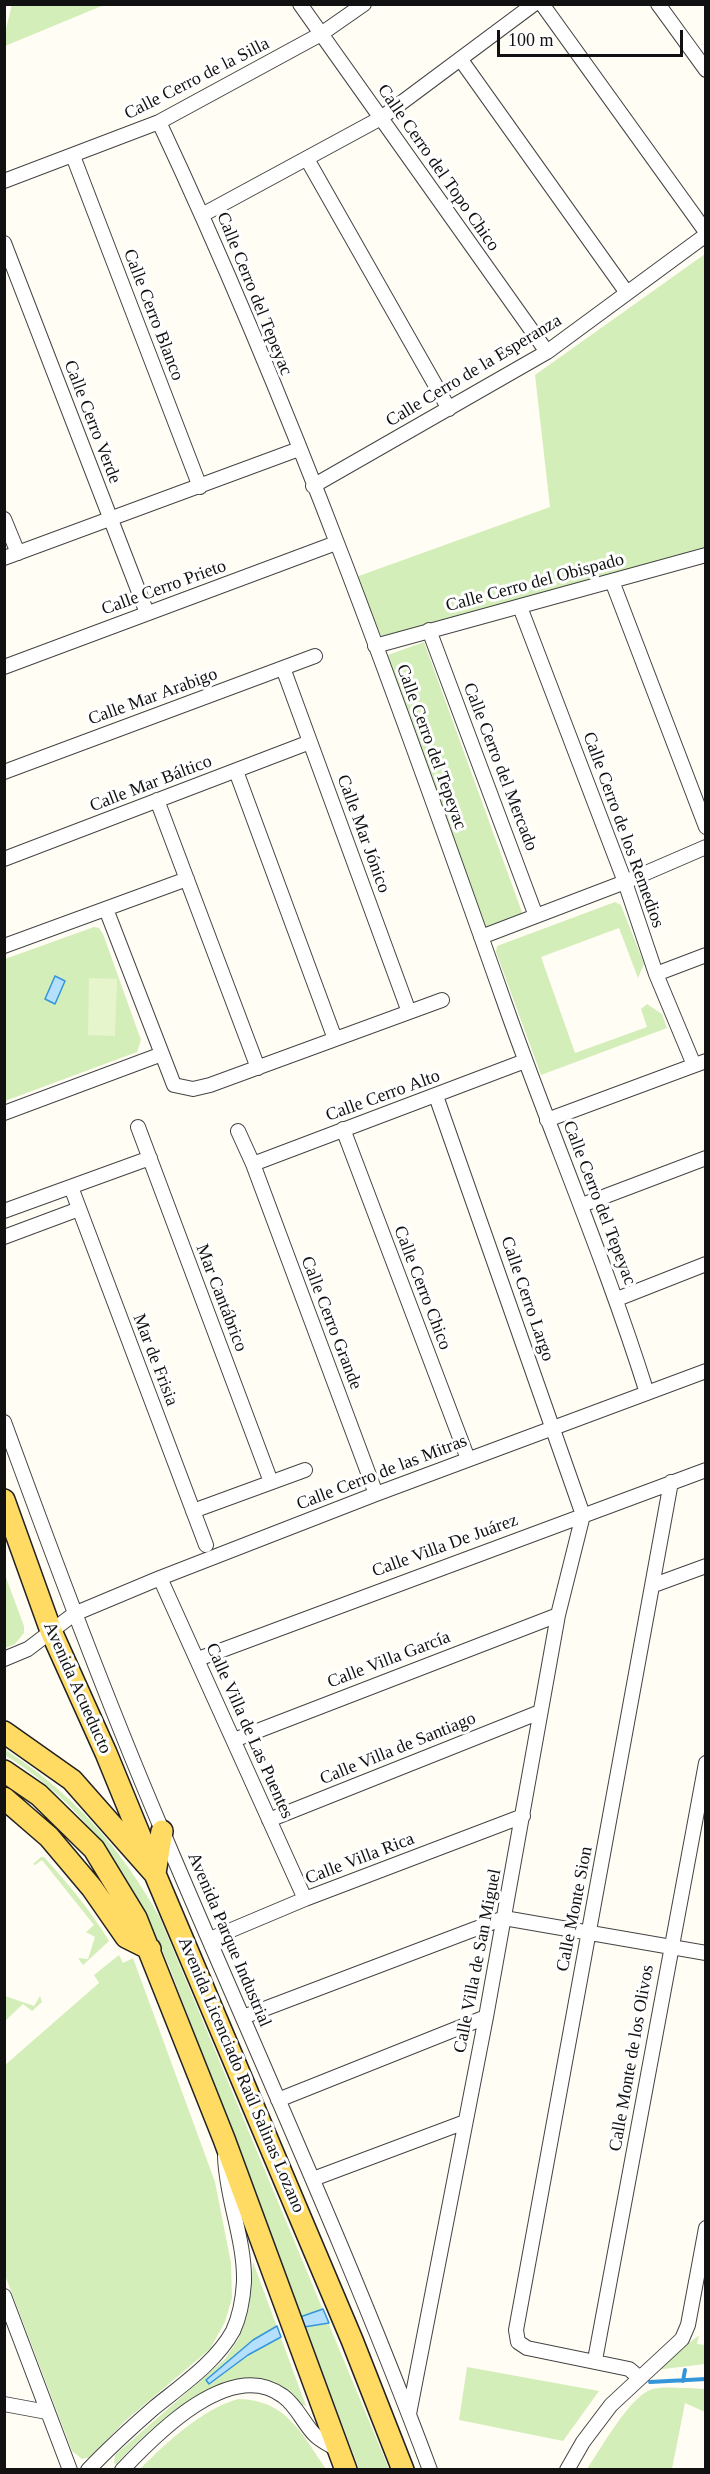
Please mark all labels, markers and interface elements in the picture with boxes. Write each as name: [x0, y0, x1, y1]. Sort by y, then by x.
scale bar: [500, 18, 686, 56]
text: 100 m: [508, 30, 554, 50]
street label: Calle Cerro de la Silla: [121, 33, 273, 125]
street label: Calle Cerro del Topo Chico: [372, 80, 504, 256]
street label: Calle Cerro del Tepeyac: [211, 209, 297, 379]
street label: Calle Cerro Blanco: [118, 246, 188, 384]
street label: Calle Cerro de la Esperanza: [382, 310, 566, 432]
street label: Calle Cerro Verde: [59, 357, 125, 487]
street label: Calle Cerro del Obispado: [444, 549, 626, 617]
street label: Calle Cerro Prieto: [99, 555, 229, 621]
street label: Calle Cerro del Tepeyac: [391, 661, 471, 833]
street label: Calle Mar Arabigo: [85, 664, 221, 730]
street label: Calle Cerro del Mercado: [458, 680, 542, 854]
street label: Calle Cerro de los Remedios: [577, 729, 669, 931]
street label: Calle Mar Báltico: [87, 751, 215, 817]
street label: Calle Mar Jónico: [332, 772, 394, 896]
street label: Calle Cerro Alto: [323, 1065, 443, 1127]
street label: Calle Cerro del Tepeyac: [558, 1118, 640, 1288]
street label: Calle Cerro Chico: [388, 1223, 456, 1353]
street label: Calle Cerro Largo: [496, 1234, 558, 1364]
street label: Mar Cantábrico: [191, 1241, 251, 1355]
street label: Calle Cerro Grande: [296, 1253, 366, 1393]
street label: Mar de Frisia: [128, 1311, 182, 1409]
street label: Calle Cerro de las Mitras: [294, 1430, 470, 1516]
street label: Calle Villa De Juárez: [369, 1510, 521, 1582]
street label: Avenida Acueducto: [38, 1619, 116, 1757]
street label: Calle Villa García: [325, 1627, 453, 1693]
street label: Calle Villa de Las Puentes: [201, 1640, 297, 1822]
street label: Calle Villa de Santiago: [317, 1708, 479, 1790]
street label: Calle Villa Rica: [303, 1828, 417, 1890]
street label: Calle Monte Sion: [552, 1845, 598, 1973]
street label: Avenida Parque Industrial: [182, 1849, 276, 2031]
street label: Calle Villa de San Miguel: [450, 1867, 506, 2055]
street label: Avenida Licenciado Raúl Salinas Lozano: [173, 1934, 309, 2216]
street label: Calle Monte de los Olivos: [605, 1963, 659, 2153]

